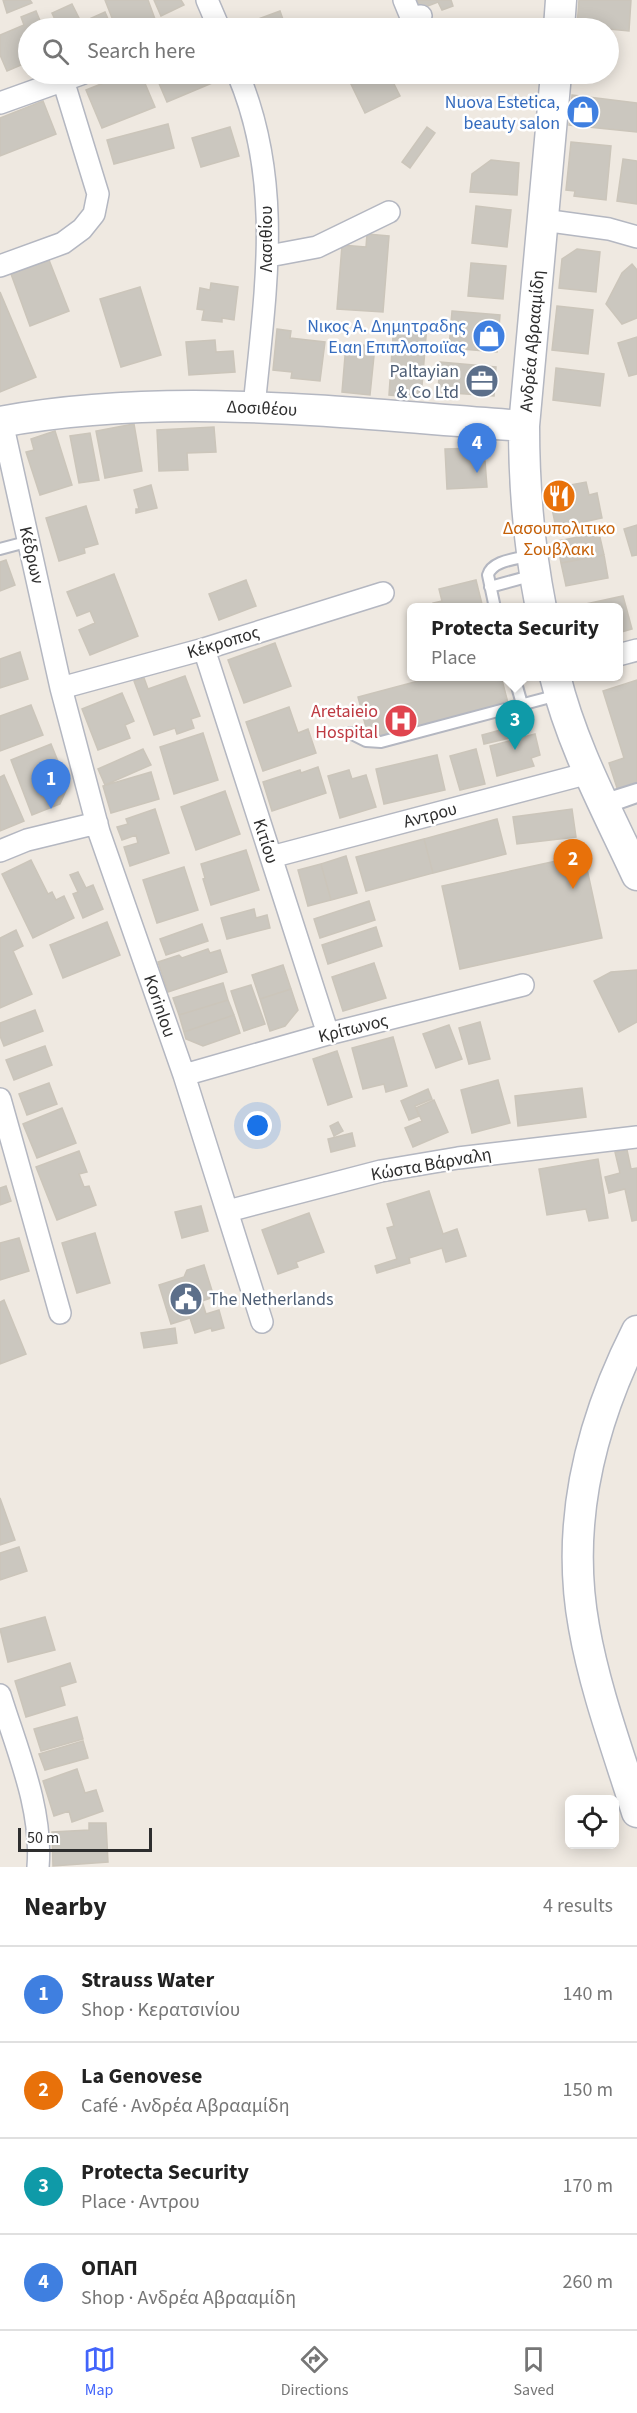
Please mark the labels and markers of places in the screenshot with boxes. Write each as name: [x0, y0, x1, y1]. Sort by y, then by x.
place label: Nuova Estetica, beauty salon: [445, 90, 560, 136]
shop icon: Nuova Estetica, beauty salon: [565, 94, 601, 130]
place label: Νικος Α. Δημητραδης Ειαη Επιπλοποιϊας: [307, 314, 466, 360]
shop icon: Νικος Α. Δημητραδης Ειαη Επιπλοποιϊας: [471, 318, 507, 354]
place label: Paltayian & Co Ltd: [389, 359, 459, 405]
office icon: Paltayian & Co Ltd: [464, 363, 500, 399]
pin: 4: [458, 424, 496, 473]
restaurant icon: Δασουπολιτικο Σουβλακι: [541, 478, 577, 514]
place label: Δασουπολιτικο Σουβλακι: [503, 516, 615, 562]
place label: Aretaieio Hospital: [311, 699, 378, 745]
pin: 3: [496, 700, 534, 750]
hospital icon: Aretaieio Hospital: [383, 703, 419, 739]
pin: 1: [32, 760, 70, 809]
pin: 2: [554, 840, 592, 889]
public building icon: The Netherlands: [168, 1281, 204, 1317]
place label: The Netherlands: [209, 1287, 333, 1312]

